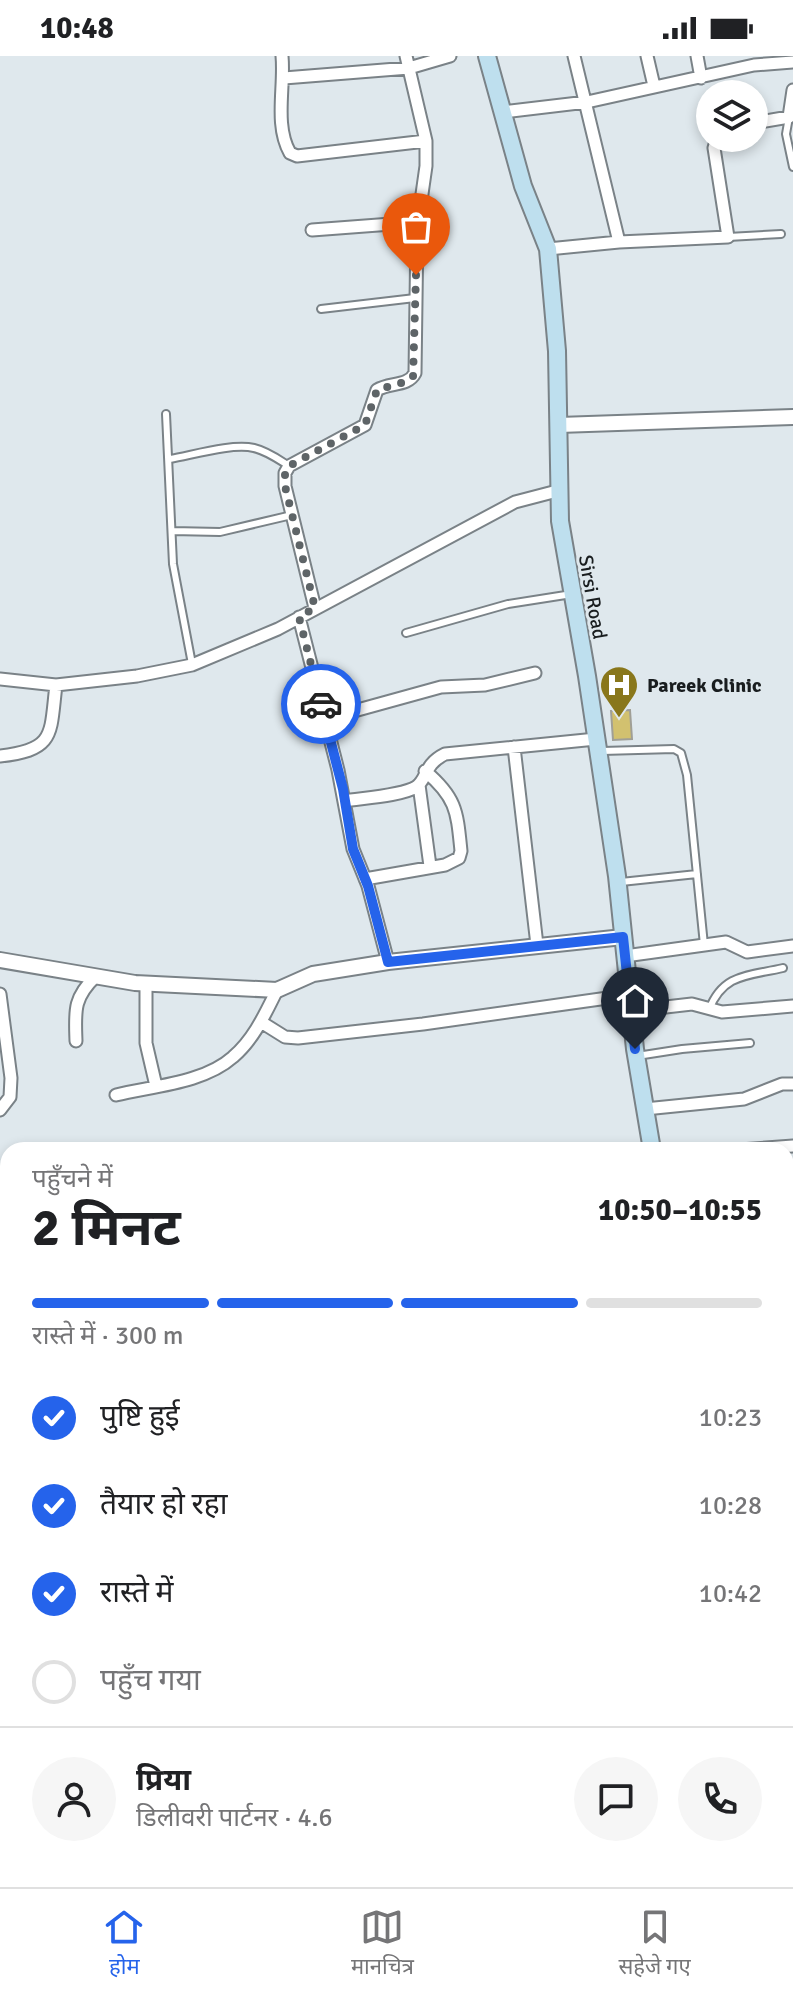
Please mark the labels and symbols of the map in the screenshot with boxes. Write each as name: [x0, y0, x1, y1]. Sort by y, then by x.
pin: [382, 193, 450, 275]
street label: Sirsi Road: [573, 553, 612, 641]
courier: [281, 664, 361, 744]
hospital icon: Pareek Clinic: [598, 664, 640, 719]
place label: Pareek Clinic: [647, 673, 762, 698]
pin: [601, 967, 669, 1049]

